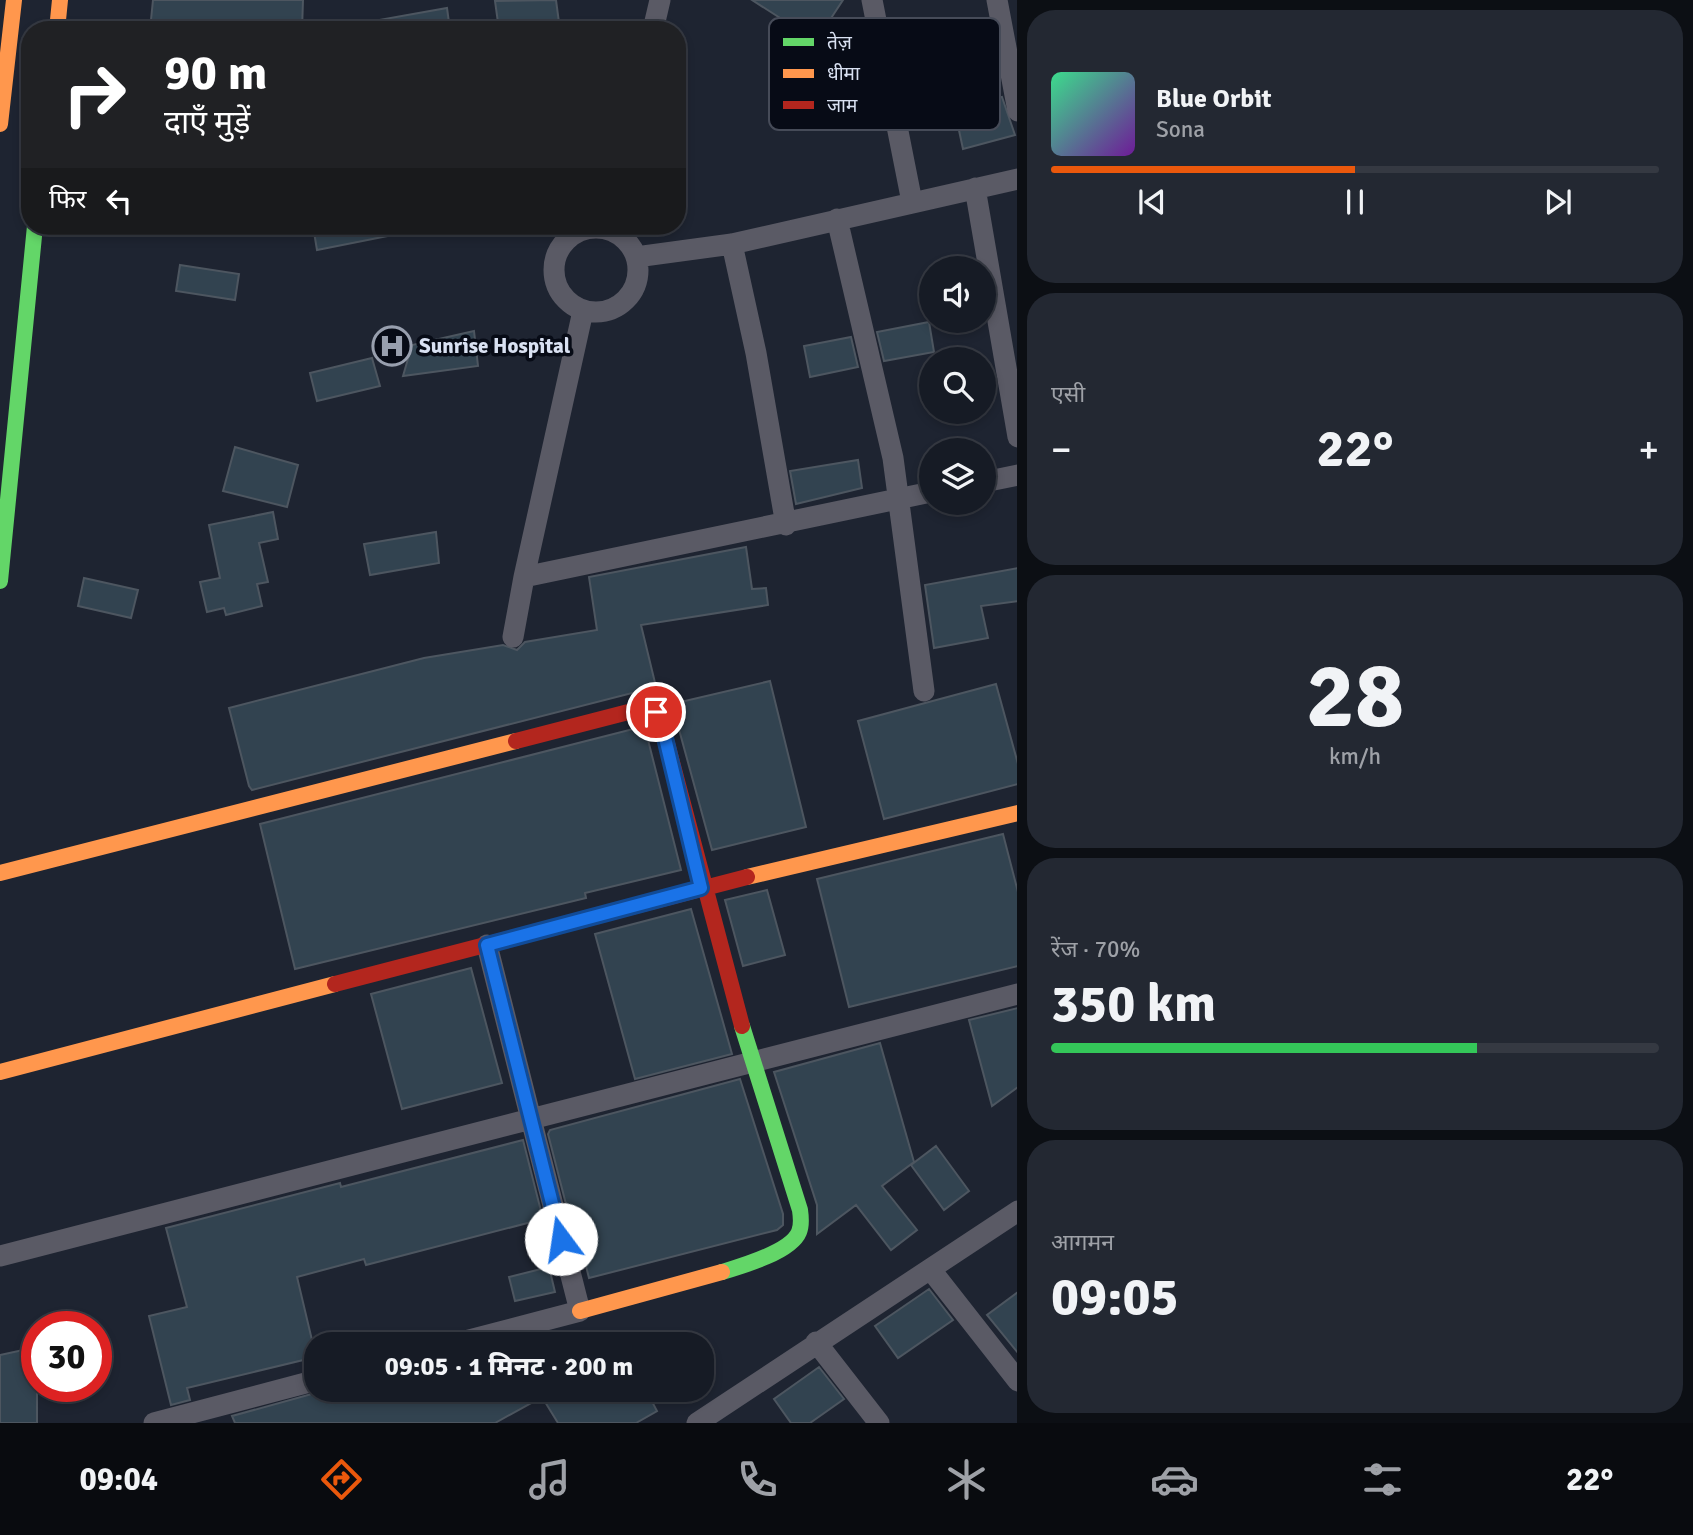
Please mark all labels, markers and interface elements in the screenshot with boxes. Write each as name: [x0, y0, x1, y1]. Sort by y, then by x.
legend: [769, 18, 1000, 130]
text: तेज़: [827, 31, 853, 55]
text: 90 m: [164, 43, 267, 103]
icon: right: [49, 49, 140, 140]
text: धीमा: [827, 62, 861, 86]
text: Blue Orbit: [1156, 83, 1272, 115]
text: जाम: [827, 94, 858, 118]
text: दाएँ मुड़ें: [164, 103, 250, 142]
text: Sona: [1156, 115, 1205, 144]
icon: left: [100, 182, 138, 220]
icon: previous: [1133, 183, 1171, 221]
icon: pause: [1336, 183, 1374, 221]
icon: next: [1539, 183, 1577, 221]
text: फिर: [49, 184, 86, 216]
map controls: [919, 256, 996, 515]
button: sound: [919, 256, 996, 333]
hospital icon: Sunrise Hospital: [371, 325, 413, 367]
place label: Sunrise Hospital: [419, 333, 571, 359]
button: search: [919, 347, 996, 424]
text: एसी: [1051, 380, 1085, 409]
text: 22°: [1317, 417, 1393, 481]
text: −: [1051, 426, 1072, 473]
text: +: [1638, 426, 1659, 473]
button: layers: [919, 438, 996, 515]
text: 28: [1306, 640, 1404, 753]
pin: [626, 682, 686, 742]
icon: arrive: [637, 693, 675, 731]
text: km/h: [1329, 742, 1381, 771]
text: रेंज · 70%: [1051, 935, 1140, 964]
text: 350 km: [1051, 972, 1216, 1036]
position arrow: [524, 1202, 598, 1276]
text: आगमन: [1051, 1228, 1114, 1257]
text: 09:05: [1051, 1265, 1179, 1329]
speed limit sign: 30: [21, 1311, 112, 1402]
text: 09:05 · 1 मिनट · 200 m: [385, 1351, 633, 1383]
icon: directions: [317, 1455, 366, 1504]
icon: music: [525, 1455, 574, 1504]
icon: phone: [733, 1455, 782, 1504]
icon: climate: [942, 1455, 991, 1504]
icon: car: [1150, 1455, 1199, 1504]
icon: filters: [1358, 1455, 1407, 1504]
text: 09:04: [80, 1460, 158, 1499]
text: 22°: [1566, 1460, 1613, 1499]

